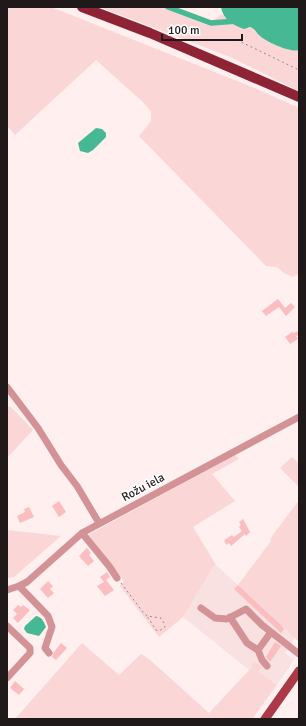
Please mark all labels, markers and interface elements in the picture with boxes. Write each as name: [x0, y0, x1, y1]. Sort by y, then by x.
scale bar: [162, 16, 242, 42]
text: 100 m: [168, 23, 200, 38]
street label: Rožu iela: [119, 470, 167, 505]

